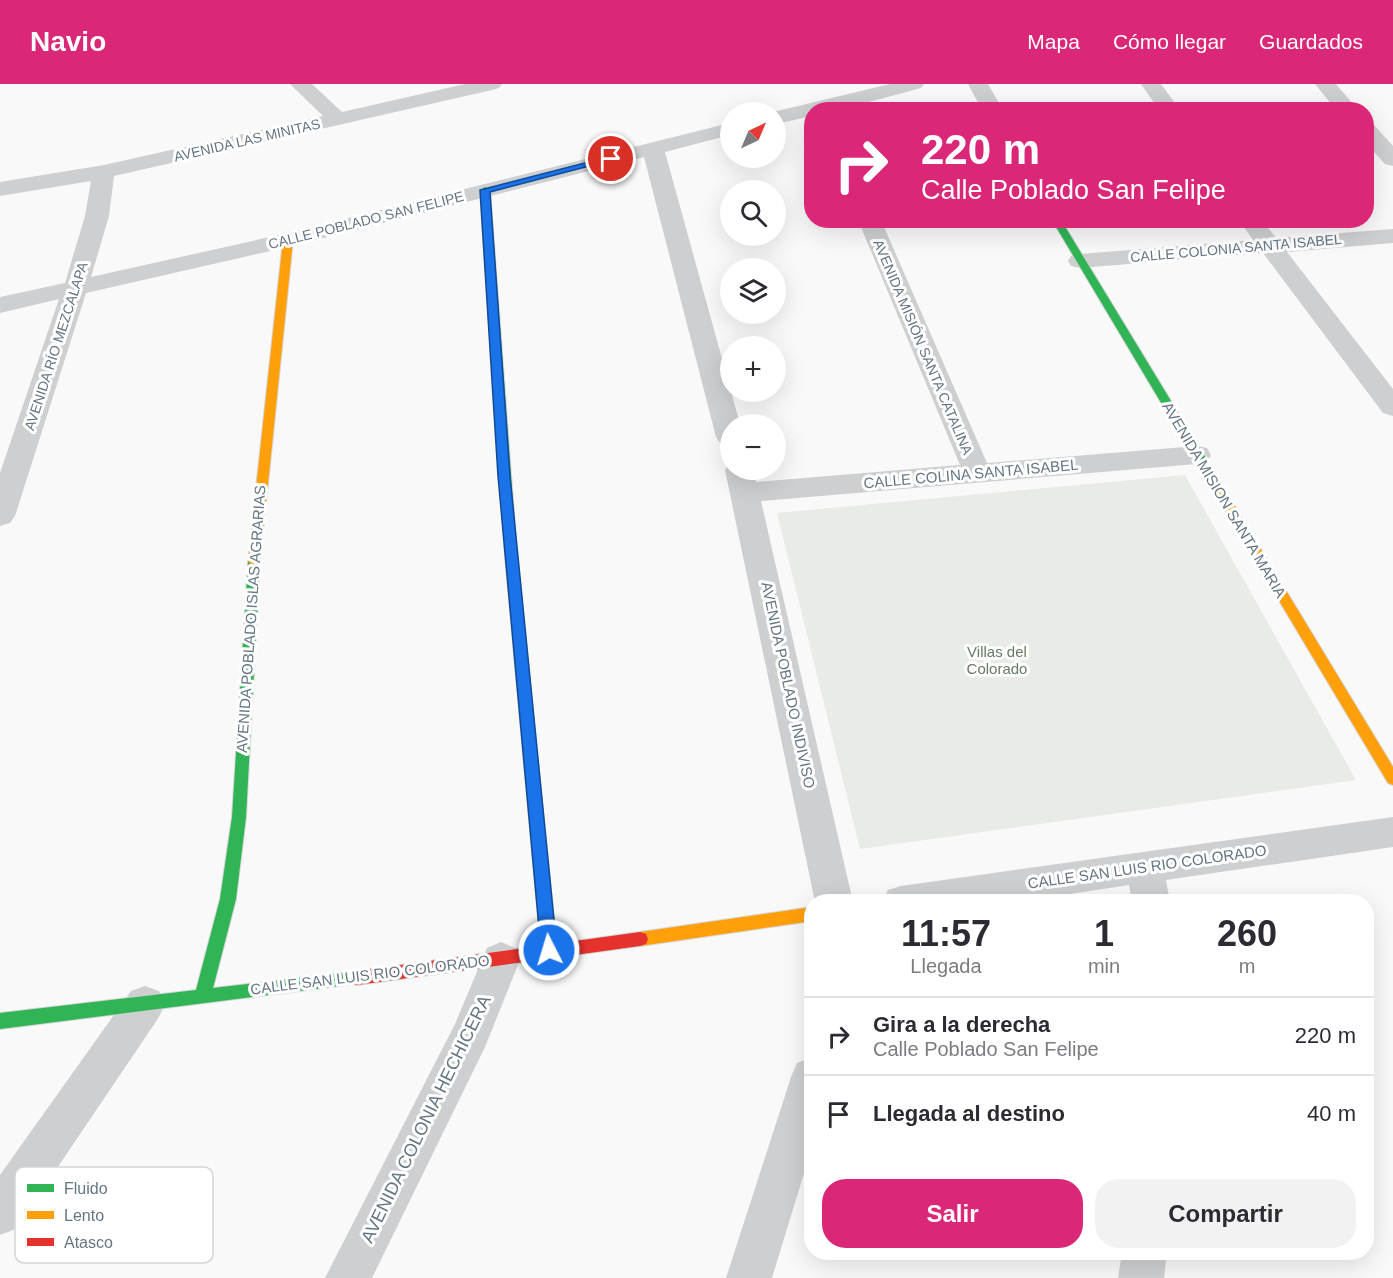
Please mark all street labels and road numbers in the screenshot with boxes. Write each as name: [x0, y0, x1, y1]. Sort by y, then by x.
street label: AVENIDA LAS MINITAS: [172, 115, 322, 165]
street label: CALLE POBLADO SAN FELIPE: [267, 188, 465, 252]
street label: CALLE COLONIA SANTA ISABEL: [1130, 231, 1343, 265]
street label: AVENIDA MISIÓN SANTA CATALINA: [870, 237, 976, 458]
street label: AVENIDA RÍO MEZCALAPA: [21, 259, 91, 432]
street label: AVENIDA MISION SANTA MARIA: [1159, 399, 1290, 601]
street label: CALLE COLINA SANTA ISABEL: [863, 456, 1079, 491]
street label: AVENIDA POBLADO ISLAS AGRARIAS: [233, 485, 268, 753]
street label: AVENIDA POBLADO INDIVISO: [758, 580, 819, 790]
street label: CALLE SAN LUIS RIO COLORADO: [1026, 841, 1267, 892]
street label: CALLE SAN LUIS RIO COLORADO: [249, 951, 491, 998]
street label: AVENIDA COLONIA HECHICERA: [357, 992, 495, 1246]

